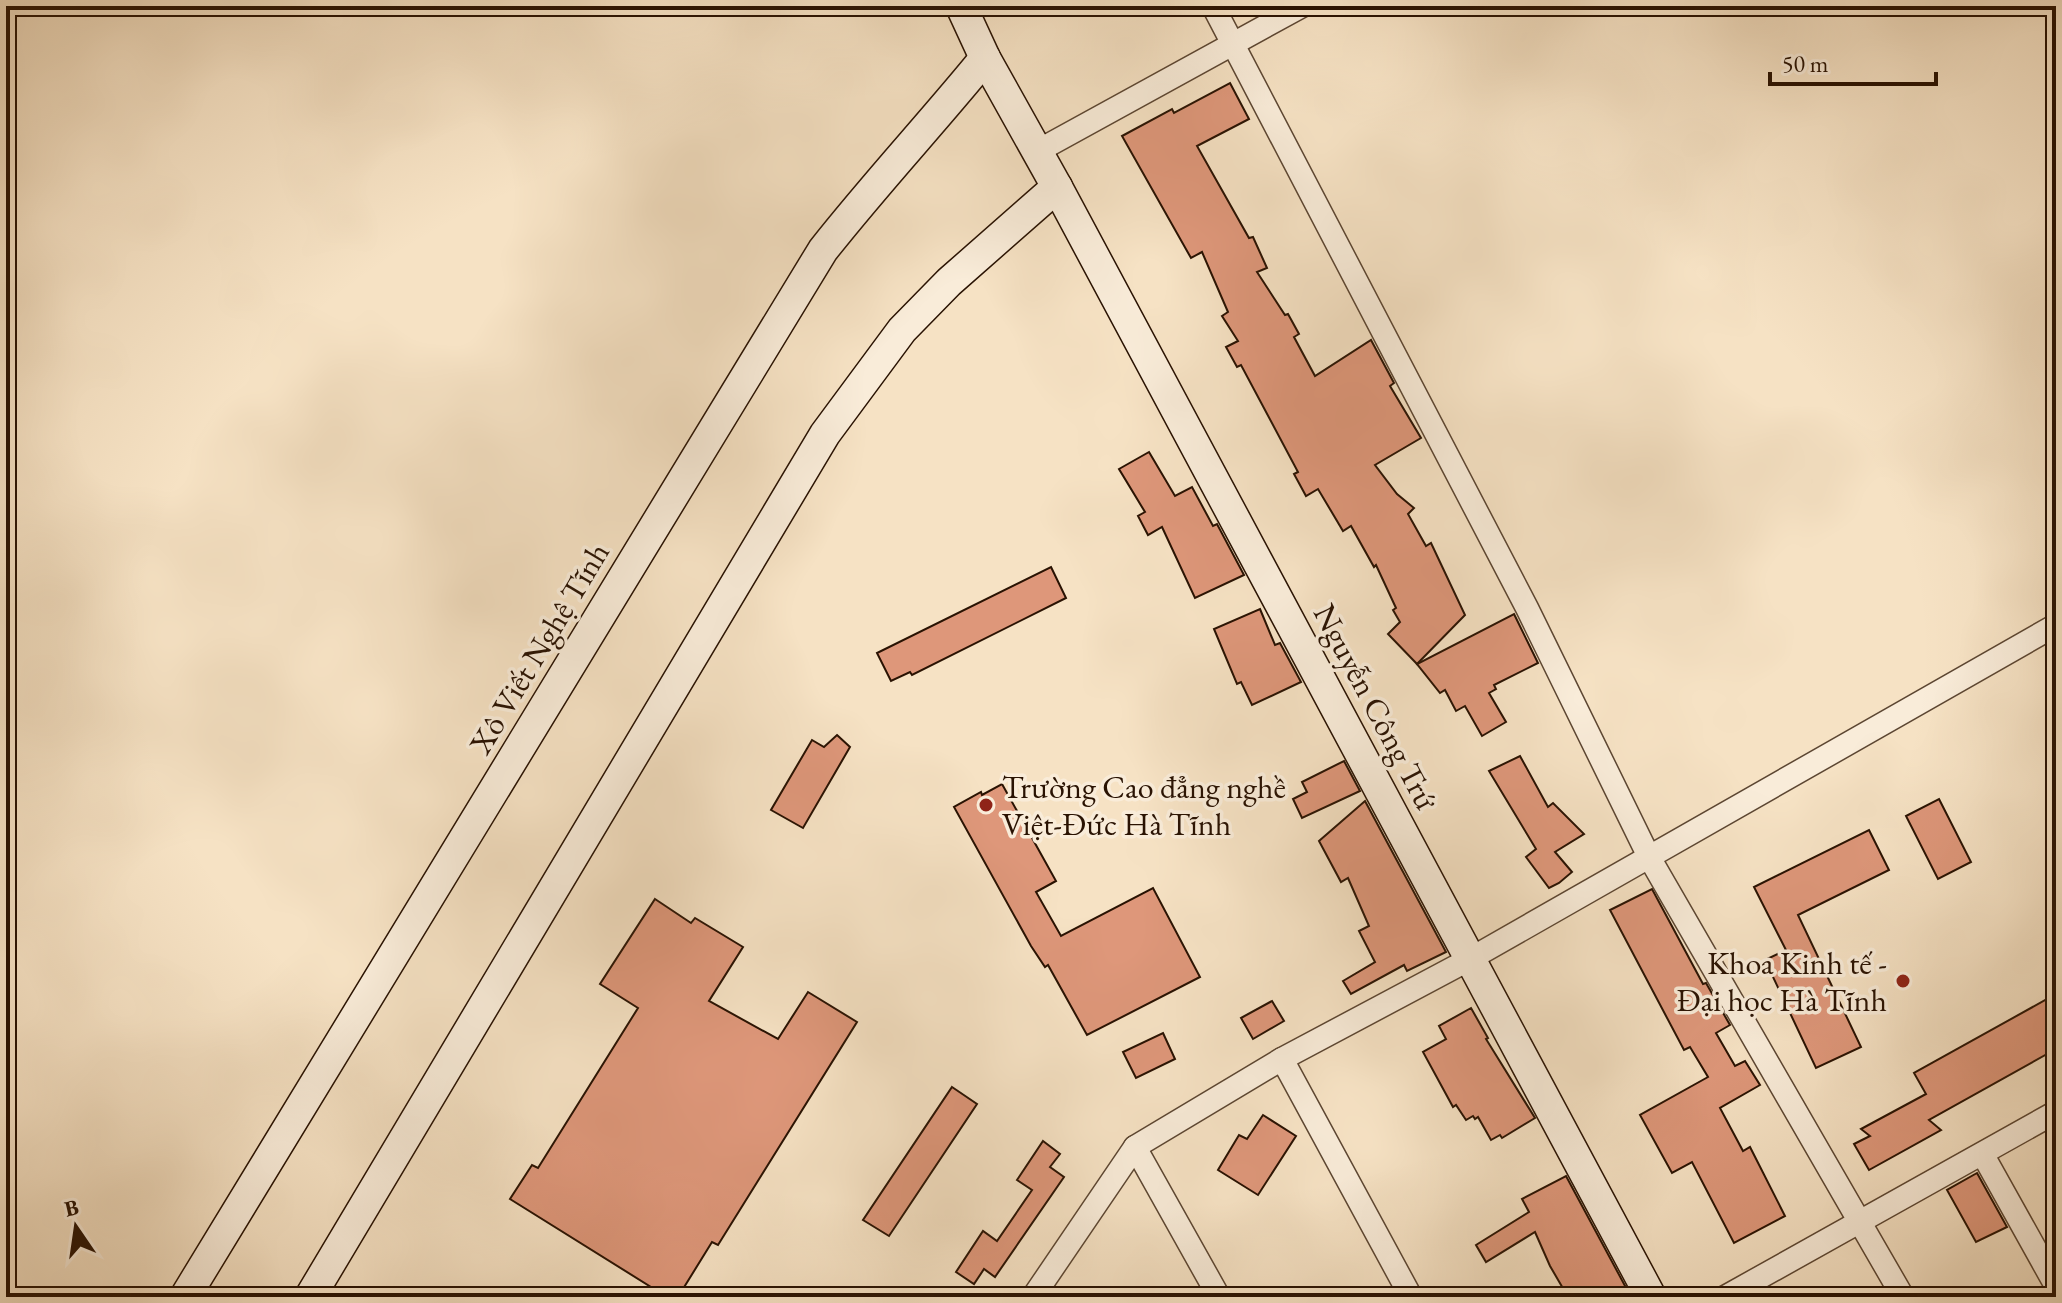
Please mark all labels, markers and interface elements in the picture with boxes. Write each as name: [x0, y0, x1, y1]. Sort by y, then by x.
scale bar: [1770, 36, 1936, 86]
text: 50 m: [1782, 48, 1829, 79]
street label: Xô Viết Nghệ Tĩnh: [459, 534, 619, 762]
street label: Nguyễn Công Trứ: [1304, 597, 1448, 817]
place label: Trường Cao đẳng nghề Việt-Đức Hà Tĩnh: [1002, 766, 1286, 845]
marker: Trường Cao đẳng nghề Việt-Đức Hà Tĩnh: [977, 796, 995, 814]
place label: Khoa Kinh tế - Đại học Hà Tĩnh: [1676, 942, 1887, 1021]
marker: Khoa Kinh tế - Đại học Hà Tĩnh: [1894, 972, 1912, 990]
north arrow: [36, 1187, 116, 1267]
text: B: [62, 1192, 82, 1224]

